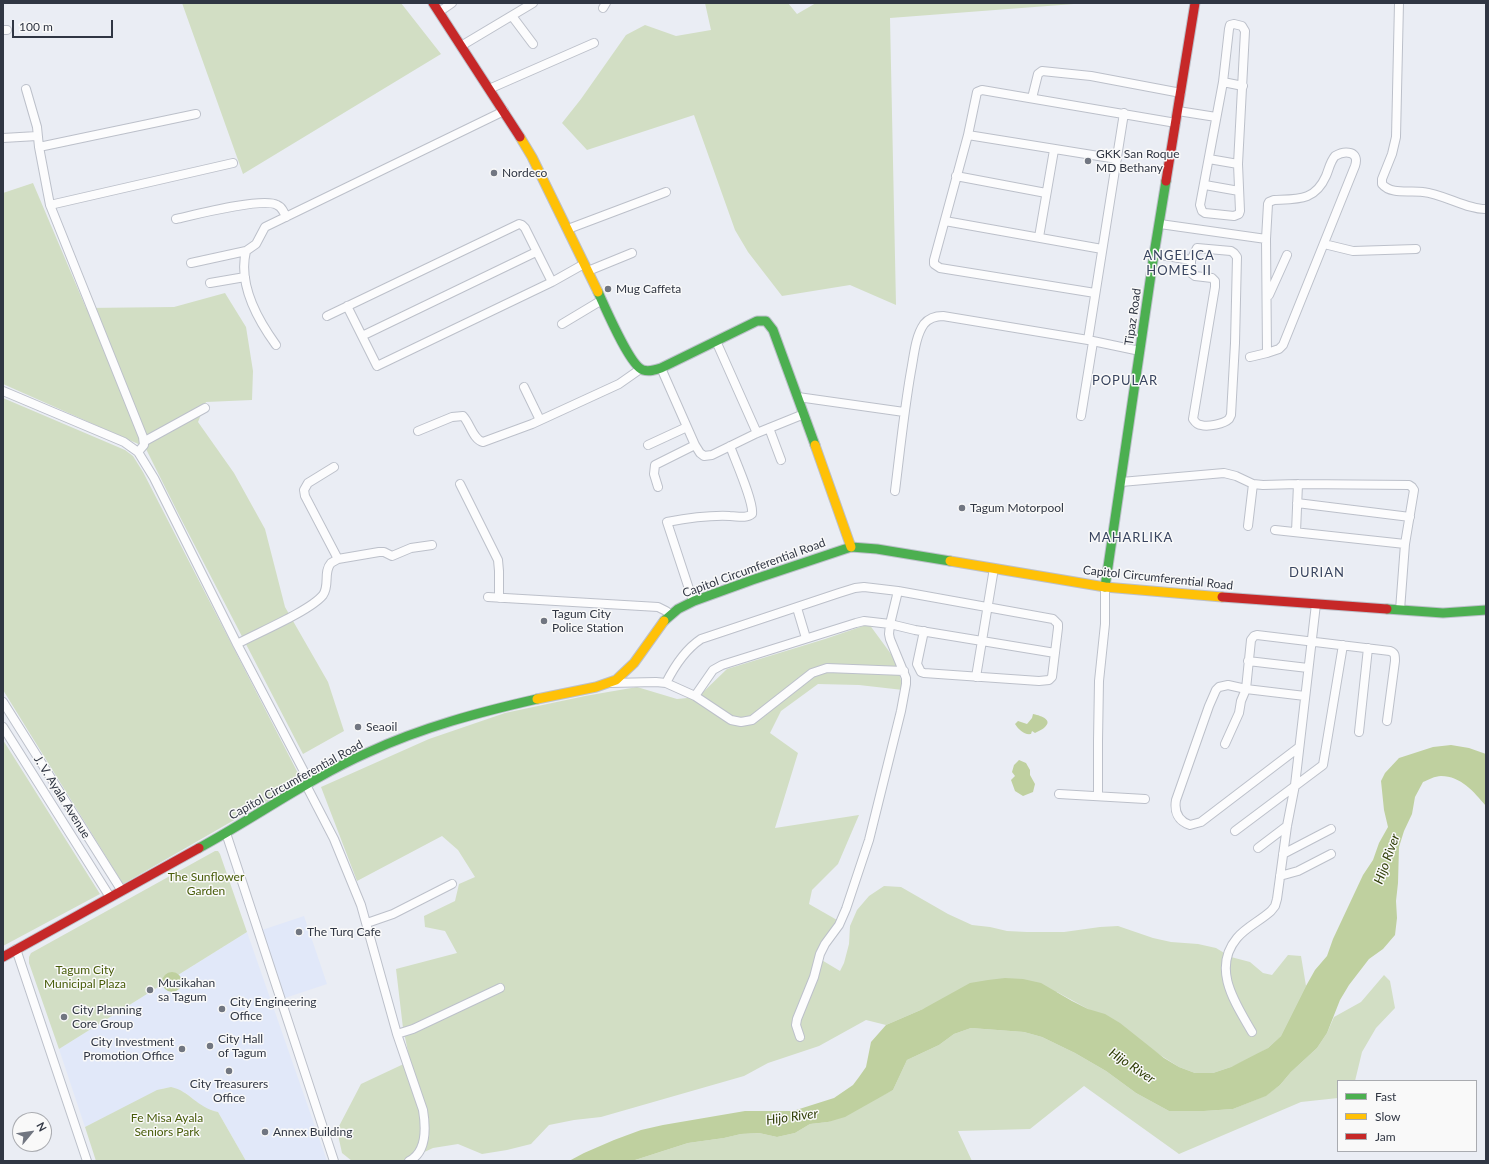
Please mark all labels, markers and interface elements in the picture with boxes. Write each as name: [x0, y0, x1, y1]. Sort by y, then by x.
scale bar: [14, 12, 115, 38]
text: 100 m: [19, 19, 53, 34]
place label: GKK San Roque MD Bethany: [1096, 147, 1180, 175]
marker: GKK San Roque MD Bethany: [1083, 156, 1093, 166]
place label: Nordeco: [502, 166, 547, 180]
marker: Nordeco: [489, 168, 499, 178]
district label: ANGELICA HOMES II: [1143, 248, 1215, 279]
place label: Mug Caffeta: [616, 282, 681, 296]
marker: Mug Caffeta: [603, 284, 613, 294]
street label: Tipaz Road: [1122, 287, 1144, 347]
district label: POPULAR: [1092, 373, 1158, 389]
place label: Tagum Motorpool: [970, 501, 1064, 515]
marker: Tagum Motorpool: [957, 503, 967, 513]
district label: MAHARLIKA: [1089, 530, 1173, 546]
street label: Capitol Circumferential Road: [681, 535, 827, 601]
street label: Capitol Circumferential Road: [1082, 563, 1234, 593]
district label: DURIAN: [1289, 565, 1345, 581]
place label: Tagum City Police Station: [552, 607, 624, 635]
marker: Tagum City Police Station: [539, 616, 549, 626]
place label: Seaoil: [366, 720, 397, 734]
marker: Seaoil: [353, 722, 363, 732]
street label: Capitol Circumferential Road: [226, 737, 366, 823]
street label: J. V. Ayala Avenue: [31, 753, 93, 841]
water label: Hijo River: [1371, 832, 1403, 886]
park label: The Sunflower Garden: [168, 870, 244, 898]
place label: The Turq Cafe: [307, 925, 381, 939]
marker: The Turq Cafe: [294, 927, 304, 937]
park label: Tagum City Municipal Plaza: [44, 963, 126, 991]
place label: Musikahan sa Tagum: [158, 976, 215, 1004]
marker: Musikahan sa Tagum: [145, 985, 155, 995]
place label: City Engineering Office: [230, 995, 317, 1023]
place label: City Planning Core Group: [72, 1003, 142, 1031]
marker: City Engineering Office: [217, 1004, 227, 1014]
marker: City Planning Core Group: [59, 1012, 69, 1022]
place label: City Hall of Tagum: [218, 1032, 266, 1060]
place label: City Investment Promotion Office: [83, 1035, 174, 1063]
marker: City Hall of Tagum: [205, 1041, 215, 1051]
marker: City Investment Promotion Office: [177, 1044, 187, 1054]
water label: Hijo River: [1106, 1045, 1158, 1087]
marker: City Treasurers Office: [224, 1066, 234, 1076]
place label: City Treasurers Office: [190, 1077, 268, 1105]
legend: [1337, 1080, 1477, 1152]
text: Fast: [1375, 1089, 1396, 1104]
water label: Hijo River: [765, 1106, 819, 1128]
text: Slow: [1375, 1109, 1400, 1124]
park label: Fe Misa Ayala Seniors Park: [131, 1111, 203, 1139]
north arrow: [12, 1112, 52, 1152]
text: N: [34, 1120, 50, 1133]
place label: Annex Building: [273, 1125, 352, 1139]
marker: Annex Building: [260, 1127, 270, 1137]
text: Jam: [1375, 1129, 1396, 1144]

